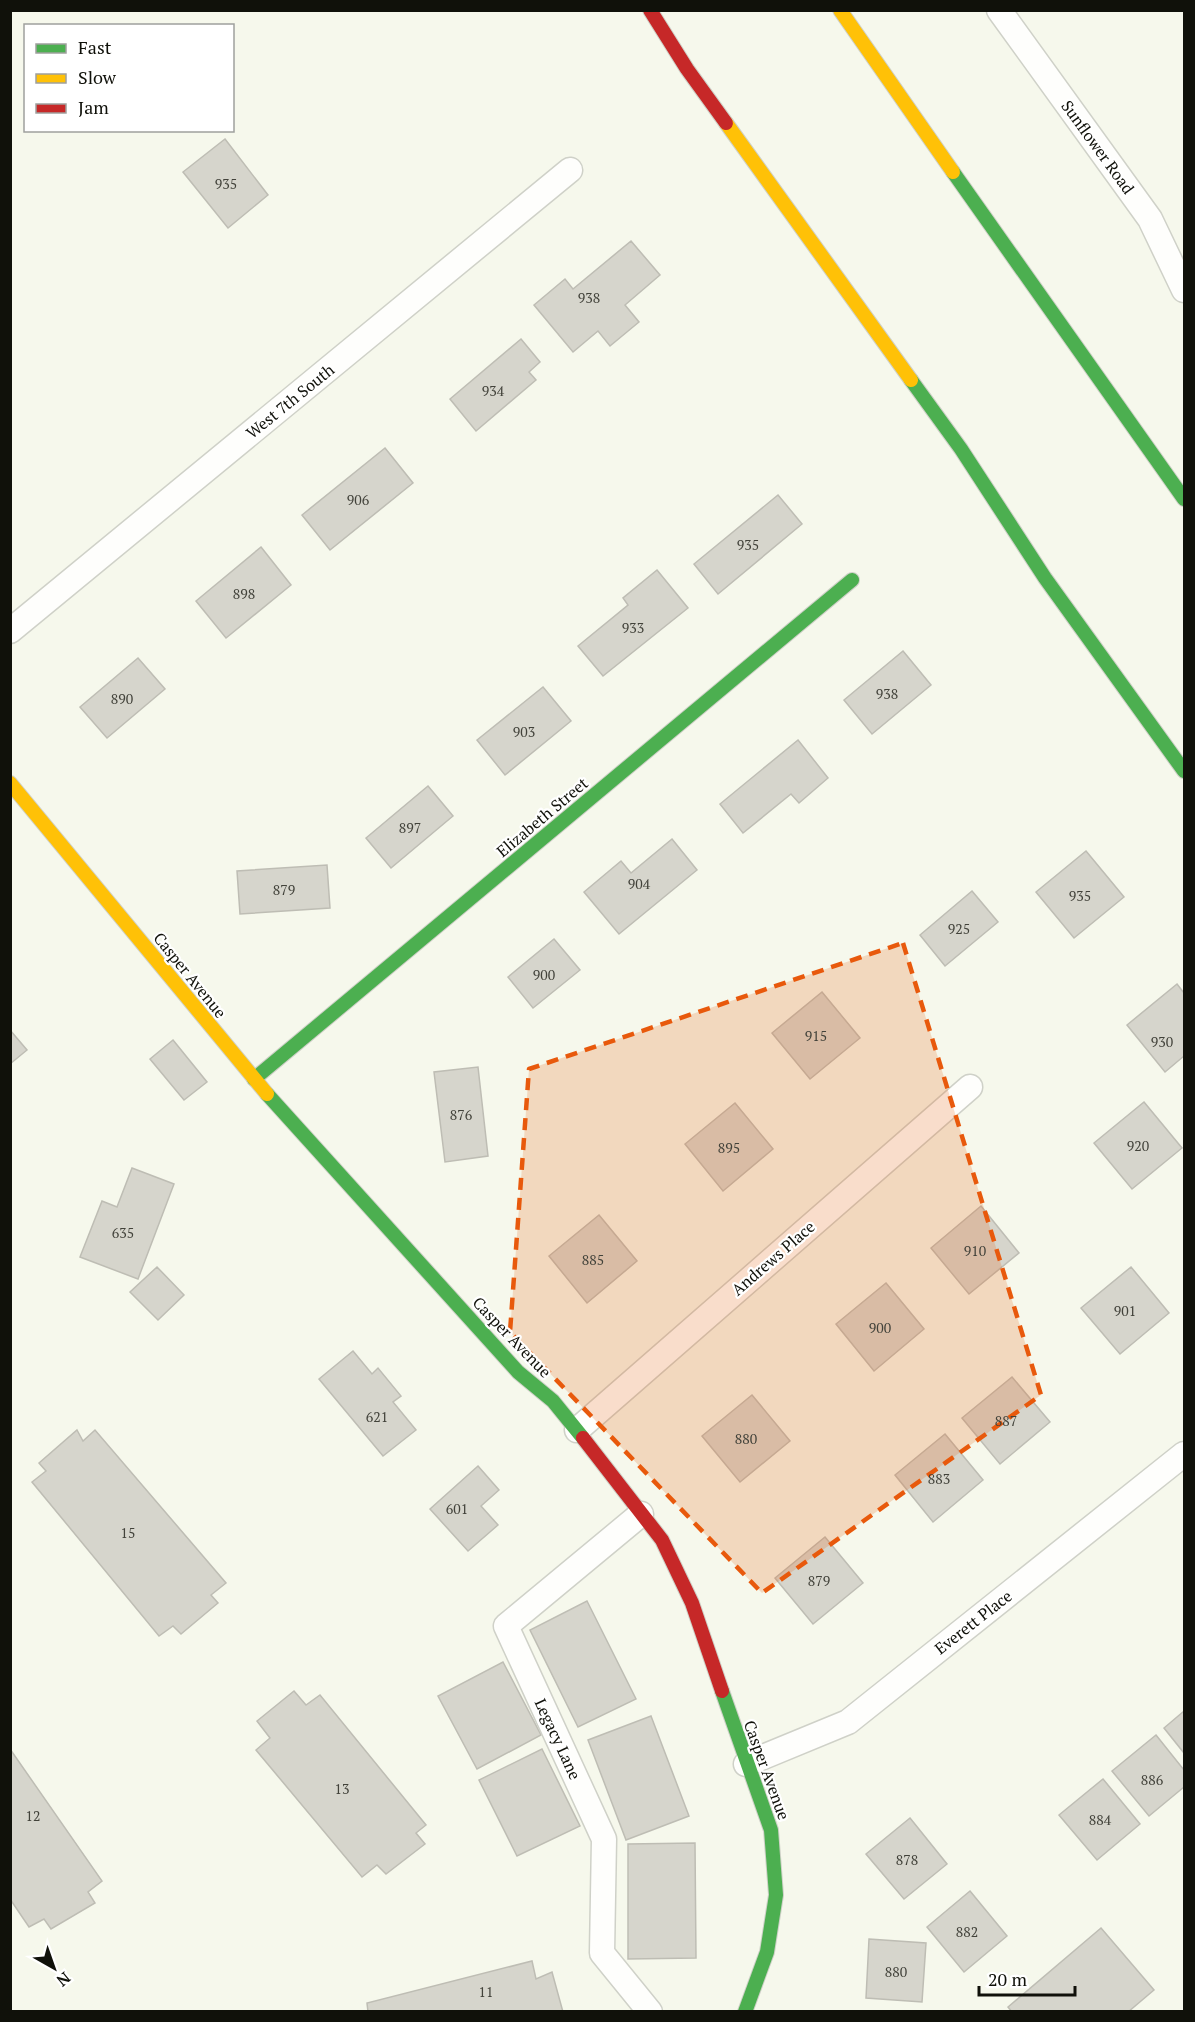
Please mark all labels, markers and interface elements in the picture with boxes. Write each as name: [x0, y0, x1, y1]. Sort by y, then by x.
legend: [24, 24, 234, 132]
text: Fast: [78, 35, 112, 59]
text: Slow: [78, 65, 117, 89]
text: Jam: [78, 95, 109, 119]
street label: Sunflower Road: [1056, 96, 1140, 198]
house number: 935: [215, 174, 237, 193]
house number: 938: [578, 288, 600, 307]
street label: West 7th South: [241, 358, 339, 443]
house number: 934: [482, 381, 505, 400]
house number: 906: [347, 490, 370, 509]
house number: 935: [737, 535, 759, 554]
house number: 898: [233, 584, 255, 603]
house number: 933: [622, 618, 644, 637]
house number: 938: [876, 684, 898, 703]
house number: 890: [111, 689, 133, 708]
house number: 903: [513, 722, 535, 741]
street label: Elizabeth Street: [491, 772, 593, 862]
house number: 897: [399, 818, 421, 837]
house number: 904: [628, 874, 651, 893]
house number: 879: [273, 880, 295, 899]
house number: 935: [1069, 886, 1091, 905]
house number: 925: [948, 919, 970, 938]
street label: Casper Avenue: [149, 927, 231, 1023]
house number: 900: [533, 965, 555, 984]
house number: 915: [805, 1026, 827, 1045]
house number: 930: [1151, 1032, 1173, 1051]
house number: 876: [450, 1105, 473, 1124]
house number: 920: [1127, 1136, 1149, 1155]
house number: 895: [718, 1138, 740, 1157]
street label: Andrews Place: [727, 1216, 819, 1300]
house number: 635: [112, 1223, 134, 1242]
house number: 910: [964, 1241, 986, 1260]
house number: 885: [582, 1250, 604, 1269]
street label: Casper Avenue: [468, 1292, 556, 1382]
house number: 901: [1114, 1301, 1136, 1320]
house number: 900: [869, 1318, 891, 1337]
house number: 621: [366, 1407, 388, 1426]
house number: 887: [995, 1411, 1017, 1430]
house number: 880: [735, 1429, 757, 1448]
house number: 883: [928, 1469, 950, 1488]
house number: 601: [446, 1499, 468, 1518]
house number: 15: [121, 1523, 135, 1542]
house number: 879: [808, 1571, 830, 1590]
street label: Everett Place: [930, 1585, 1016, 1659]
street label: Legacy Lane: [530, 1695, 586, 1783]
street label: Casper Avenue: [739, 1717, 795, 1823]
house number: 886: [1141, 1770, 1164, 1789]
house number: 13: [335, 1779, 349, 1798]
house number: 12: [26, 1806, 40, 1825]
house number: 884: [1089, 1810, 1112, 1829]
house number: 878: [896, 1850, 918, 1869]
house number: 882: [956, 1922, 978, 1941]
north arrow: [24, 1938, 84, 1998]
scale bar: [979, 1959, 1075, 1997]
house number: 880: [885, 1962, 907, 1981]
text: N: [52, 1967, 75, 1992]
text: 20 m: [988, 1967, 1028, 1991]
house number: 11: [479, 1982, 493, 2001]

